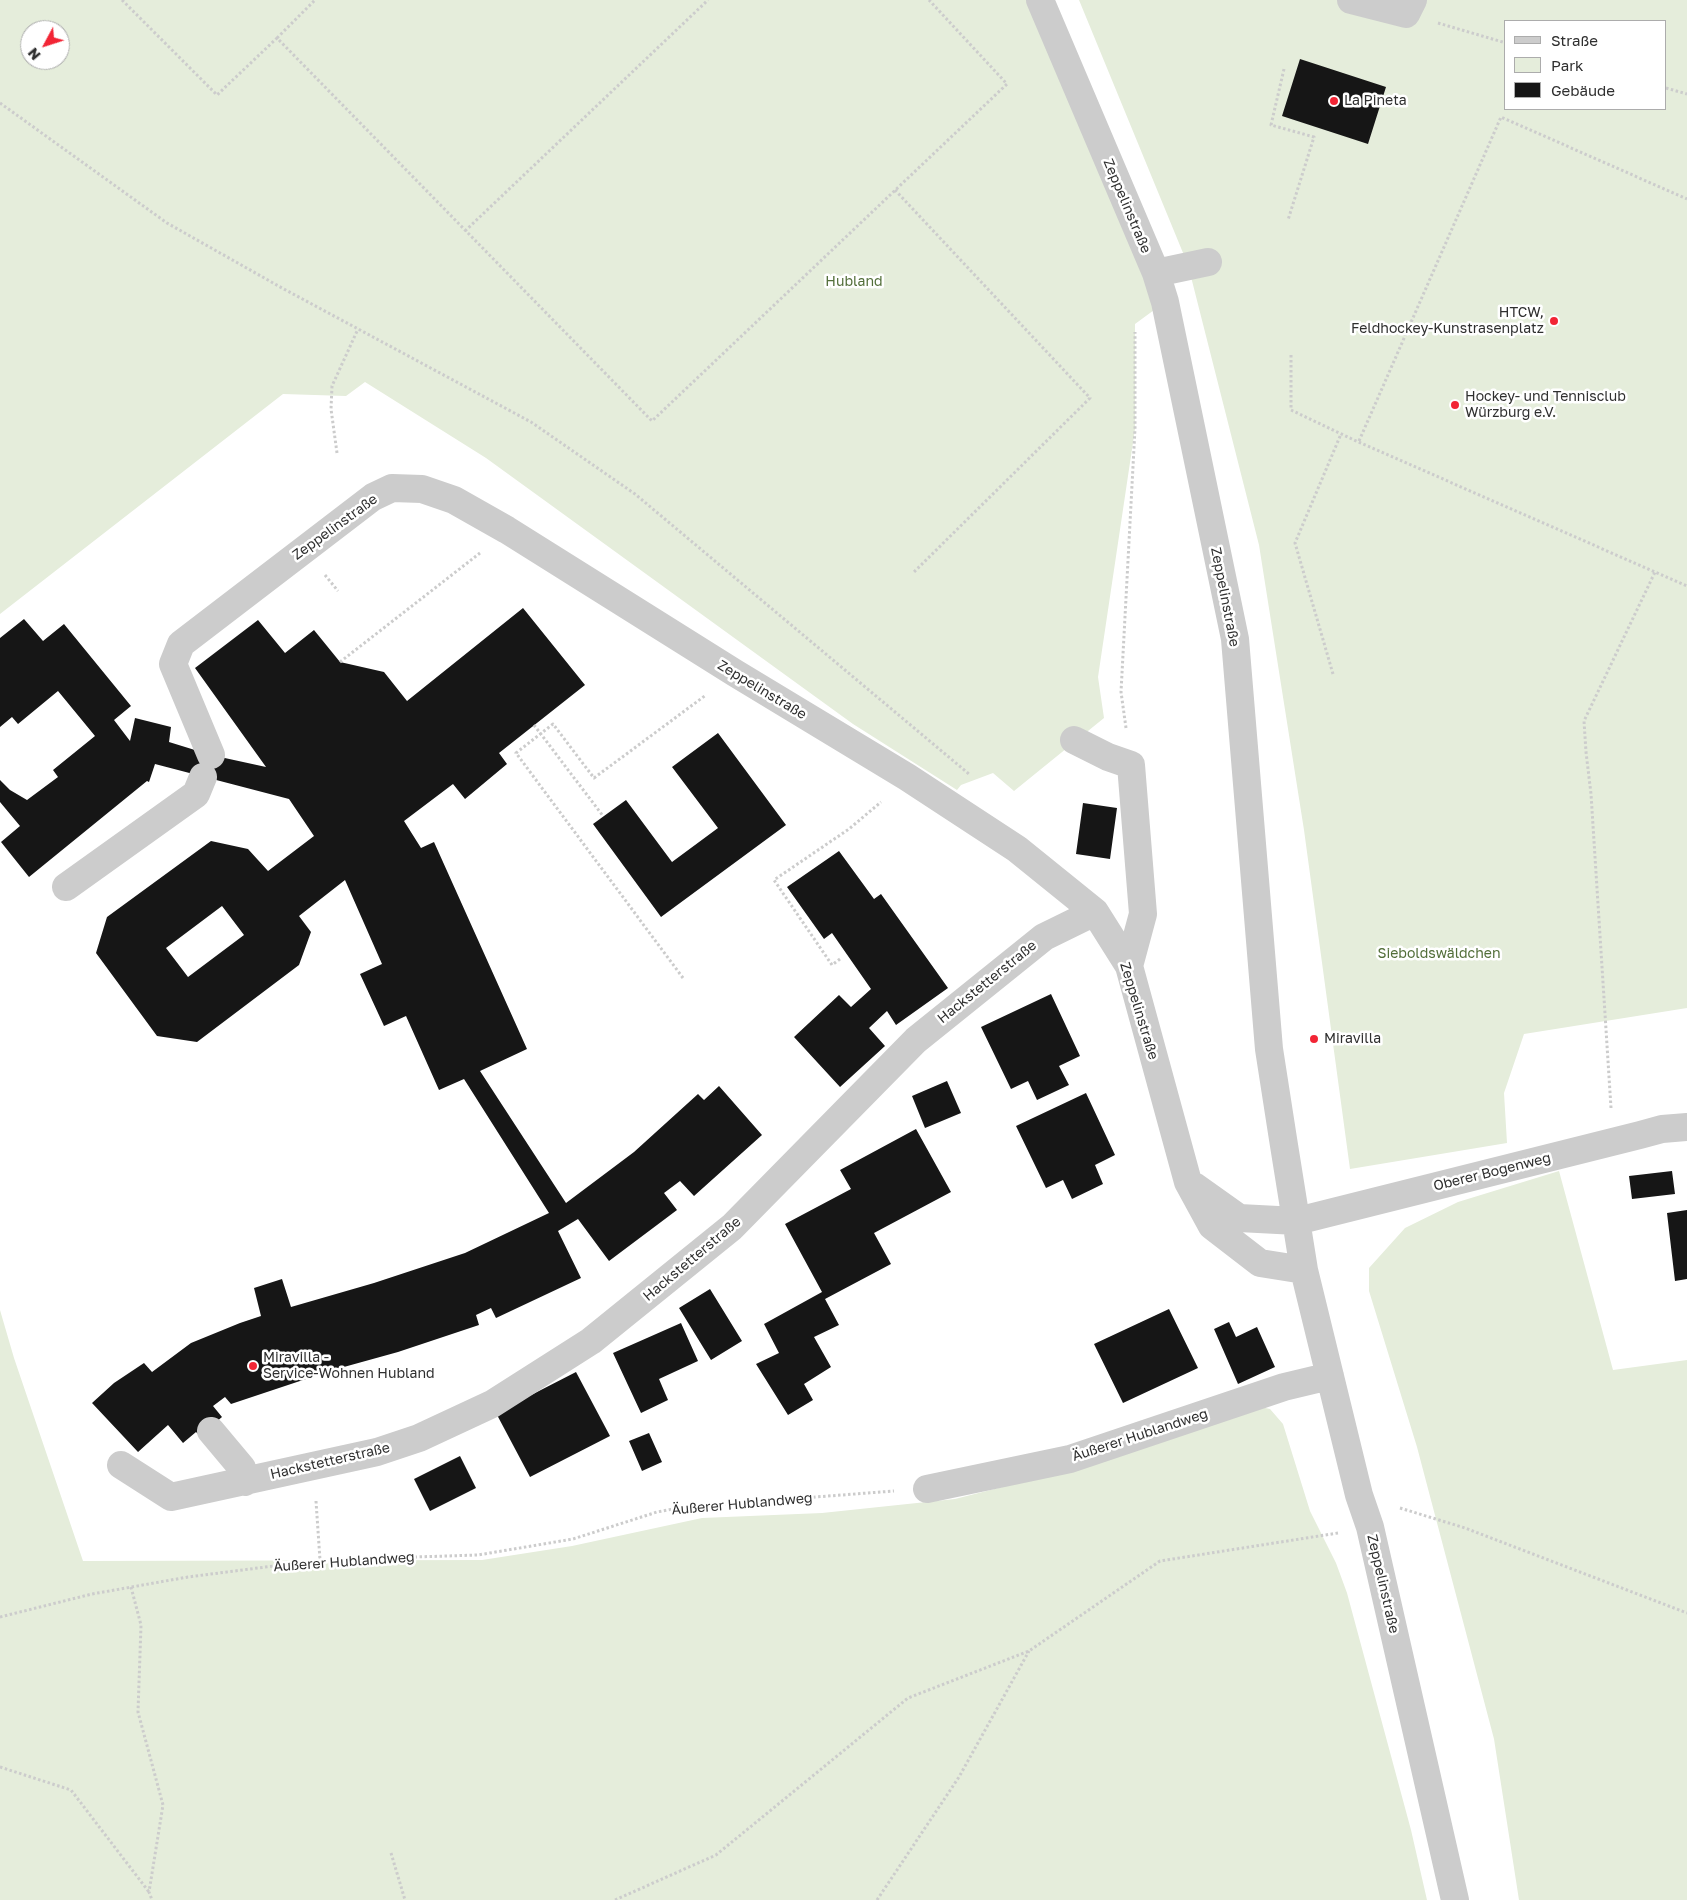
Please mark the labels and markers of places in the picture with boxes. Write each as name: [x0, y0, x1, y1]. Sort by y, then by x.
place label: La Pineta: [1344, 93, 1407, 109]
marker: La Pineta: [1328, 95, 1340, 107]
place label: HTCW, Feldhockey-Kunstrasenplatz: [1351, 305, 1544, 338]
marker: HTCW, Feldhockey-Kunstrasenplatz: [1548, 315, 1560, 327]
place label: Hockey- und Tennisclub Würzburg e.V.: [1465, 389, 1626, 422]
marker: Hockey- und Tennisclub Würzburg e.V.: [1449, 399, 1461, 411]
place label: Miravilla: [1324, 1031, 1381, 1047]
marker: Miravilla: [1308, 1033, 1320, 1045]
place label: Miravilla - Service-Wohnen Hubland: [263, 1350, 435, 1382]
marker: Miravilla - Service-Wohnen Hubland: [247, 1360, 259, 1372]

